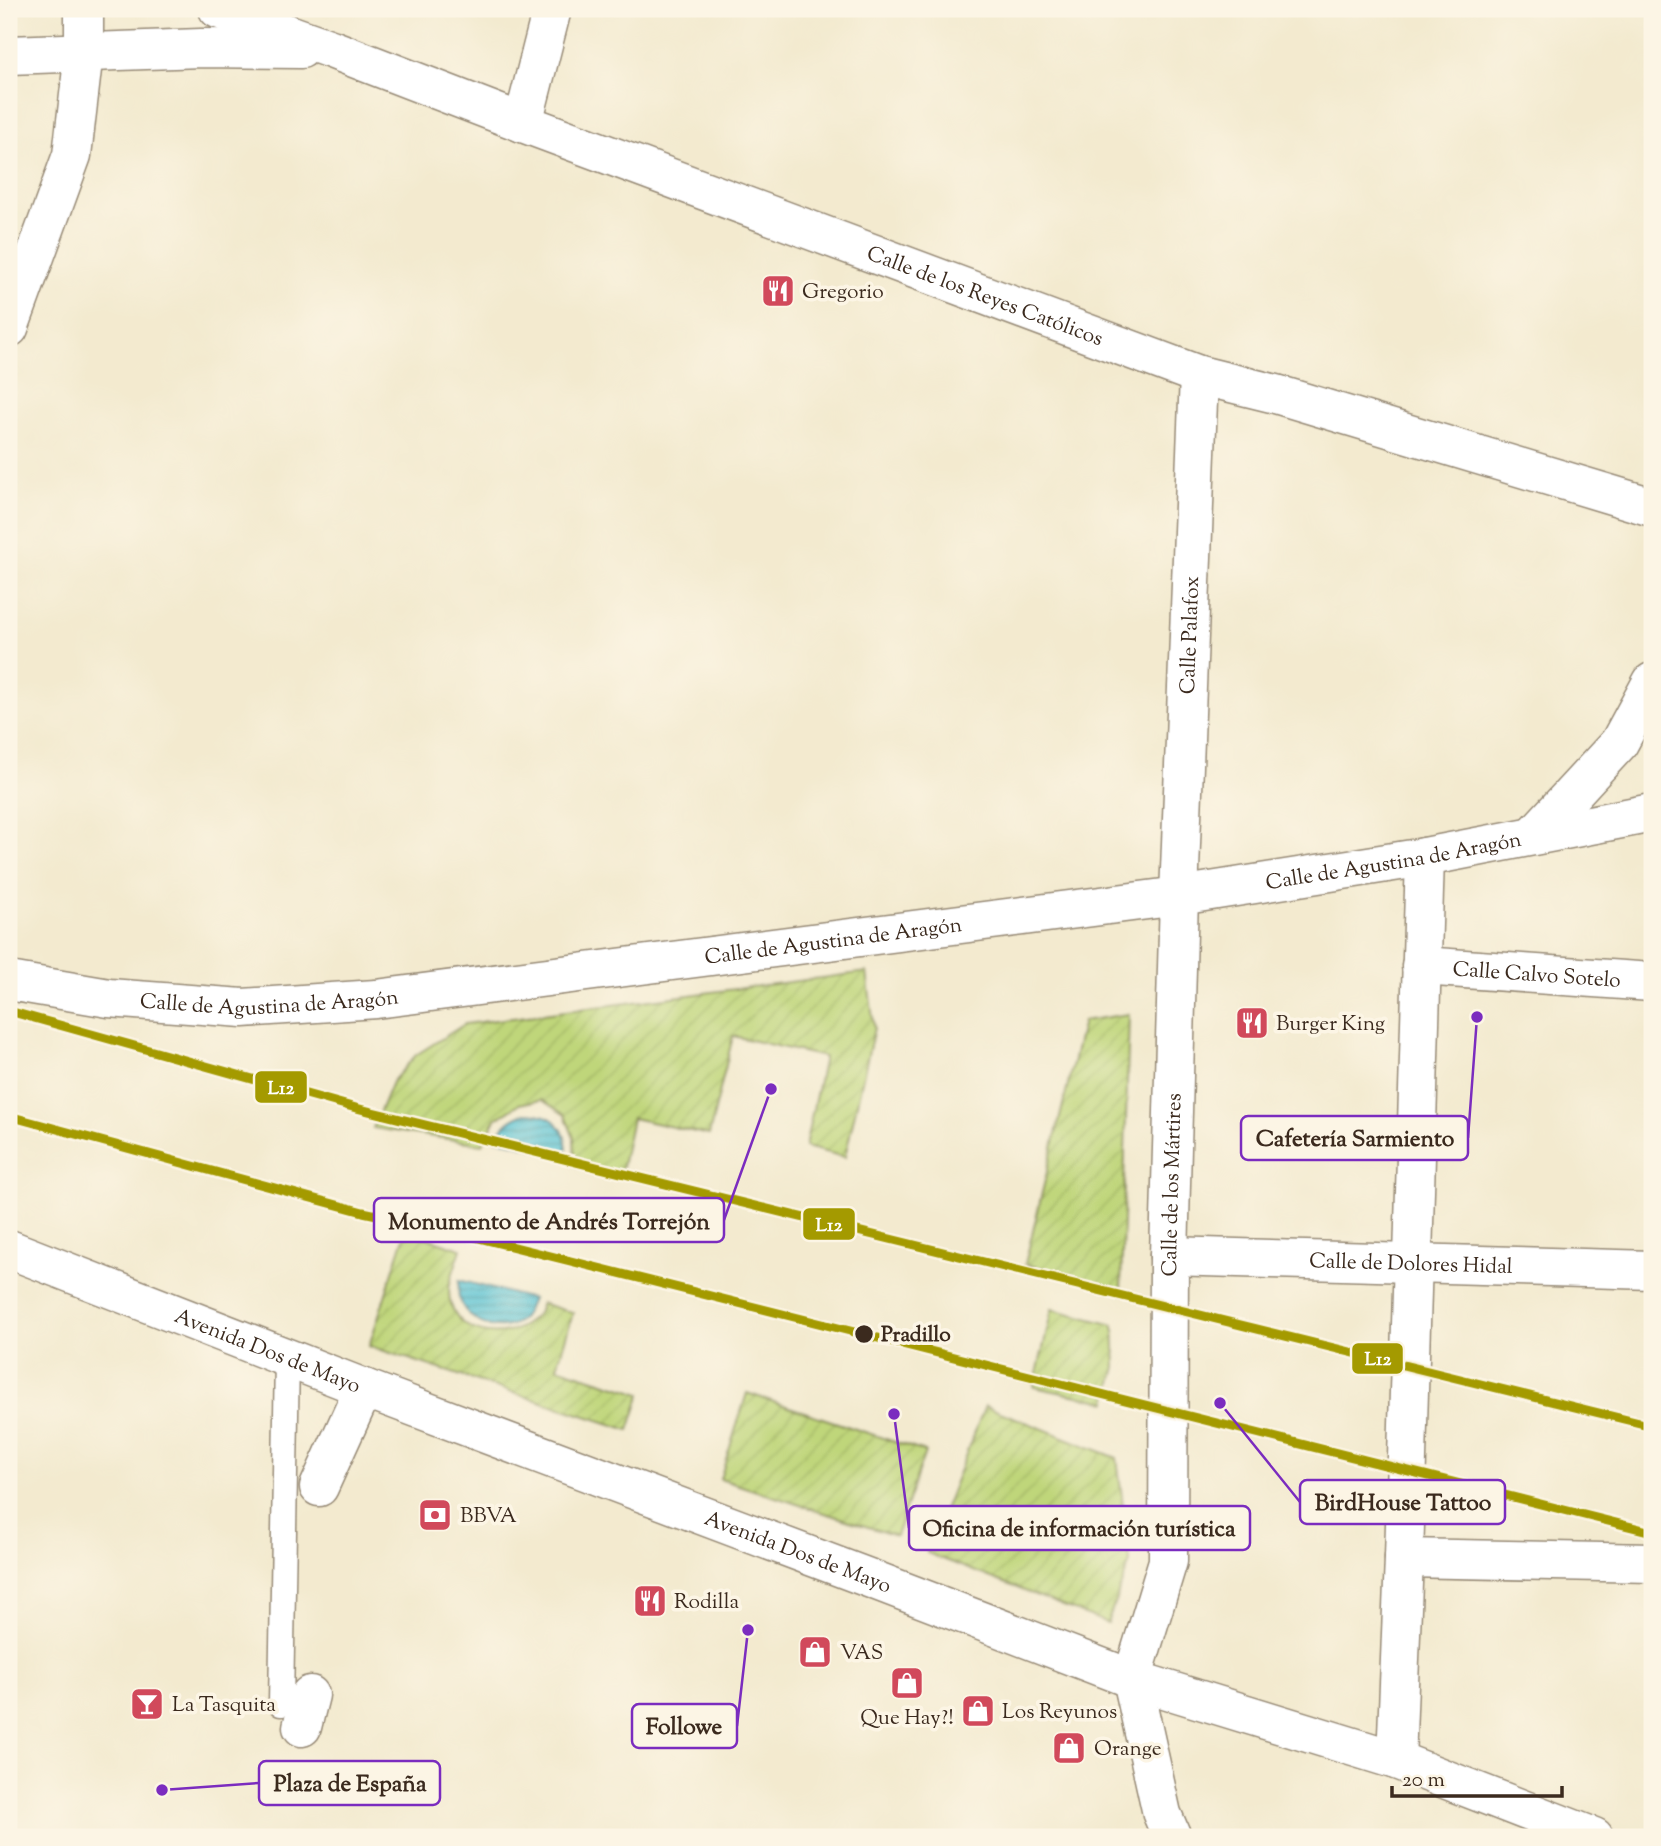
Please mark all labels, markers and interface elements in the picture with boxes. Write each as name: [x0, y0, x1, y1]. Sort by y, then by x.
street label: Calle de los Reyes Católicos: [862, 239, 1107, 355]
restaurant icon: Gregorio: [759, 272, 797, 310]
place label: Gregorio: [802, 278, 884, 308]
street label: Calle Palafox: [1174, 575, 1208, 695]
street label: Calle de Agustina de Aragón: [1264, 826, 1524, 899]
street label: Calle de Agustina de Aragón: [703, 911, 964, 974]
street label: Calle Calvo Sotelo: [1452, 955, 1622, 997]
street label: Calle de Agustina de Aragón: [139, 983, 400, 1025]
restaurant icon: Burger King: [1233, 1004, 1271, 1042]
place label: Burger King: [1276, 1010, 1385, 1040]
line badge: L12: [254, 1070, 308, 1104]
text: L12: [268, 1076, 295, 1103]
street label: Calle de los Mártires: [1156, 1093, 1191, 1277]
callout: Cafetería Sarmiento: [1241, 1116, 1468, 1160]
text: Cafetería Sarmiento: [1256, 1124, 1455, 1157]
callout: Monumento de Andrés Torrejón: [374, 1198, 724, 1242]
text: Monumento de Andrés Torrejón: [388, 1207, 710, 1240]
line badge: L12: [802, 1207, 856, 1241]
text: L12: [816, 1213, 843, 1240]
street label: Calle de Dolores Hidal: [1309, 1247, 1513, 1283]
street label: Avenida Dos de Mayo: [170, 1302, 365, 1402]
place label: Pradillo: [881, 1321, 951, 1351]
marker: Pradillo: [853, 1323, 875, 1345]
line badge: L12: [1351, 1342, 1404, 1375]
text: L12: [1365, 1347, 1392, 1374]
callout: BirdHouse Tattoo: [1300, 1480, 1505, 1524]
text: BirdHouse Tattoo: [1315, 1488, 1492, 1521]
bank icon: BBVA: [416, 1496, 454, 1534]
place label: BBVA: [460, 1502, 517, 1532]
street label: Avenida Dos de Mayo: [700, 1504, 895, 1602]
callout: Oficina de información turística: [909, 1506, 1250, 1550]
text: Oficina de información turística: [922, 1514, 1236, 1547]
restaurant icon: Rodilla: [631, 1582, 669, 1620]
place label: Rodilla: [674, 1588, 740, 1618]
shop icon: VAS: [796, 1633, 834, 1671]
place label: VAS: [840, 1639, 883, 1669]
shop icon: Que Hay?!: [888, 1664, 926, 1702]
bar icon: La Tasquita: [128, 1685, 166, 1723]
place label: La Tasquita: [172, 1691, 276, 1721]
shop icon: Los Reyunos: [959, 1692, 997, 1730]
place label: Los Reyunos: [1002, 1698, 1117, 1728]
callout: Followe: [632, 1704, 737, 1748]
place label: Que Hay?!: [860, 1704, 954, 1734]
text: Followe: [646, 1712, 723, 1745]
shop icon: Orange: [1050, 1729, 1088, 1767]
place label: Orange: [1094, 1735, 1162, 1765]
scale bar: [1392, 1755, 1561, 1799]
callout: Plaza de España: [259, 1761, 440, 1805]
text: 20 m: [1402, 1766, 1445, 1796]
text: Plaza de España: [273, 1769, 427, 1802]

